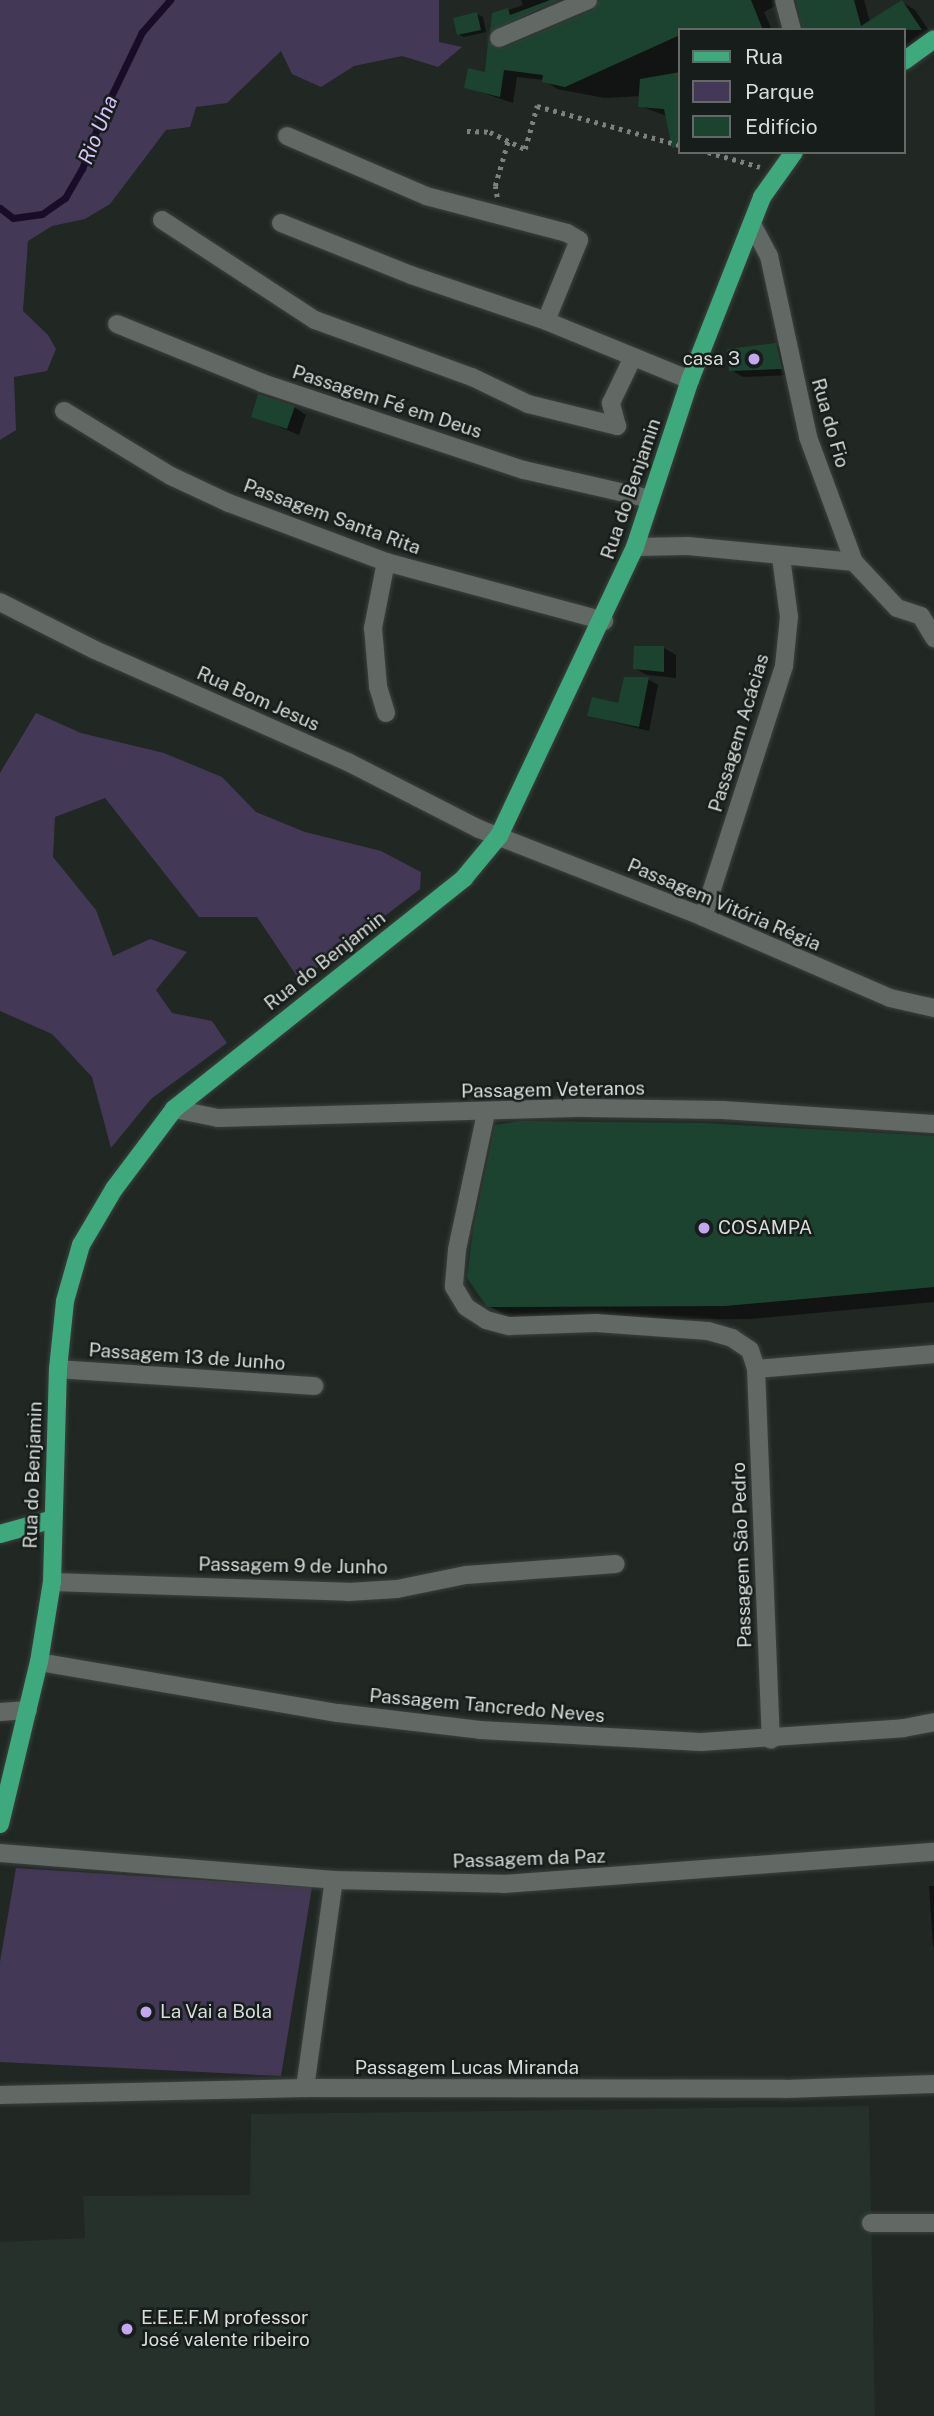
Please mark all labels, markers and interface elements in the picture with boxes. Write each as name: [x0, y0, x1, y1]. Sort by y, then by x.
legend: [678, 28, 906, 154]
text: Rua: [745, 44, 783, 69]
text: Parque: [745, 79, 814, 104]
water label: Rio Una: [73, 92, 123, 168]
text: Edifício: [745, 114, 818, 139]
place label: casa 3: [683, 348, 740, 370]
marker: casa 3: [746, 351, 762, 367]
street label: Passagem Fé em Deus: [289, 361, 485, 443]
street label: Rua do Fio: [806, 376, 854, 470]
street label: Rua do Benjamin: [596, 415, 666, 563]
street label: Passagem Santa Rita: [240, 474, 424, 560]
street label: Passagem Acácias: [704, 651, 774, 815]
street label: Rua Bom Jesus: [193, 662, 323, 736]
street label: Passagem Vitória Régia: [624, 854, 824, 956]
street label: Rua do Benjamin: [260, 907, 390, 1015]
street label: Passagem Veteranos: [461, 1077, 645, 1103]
place label: COSAMPA: [718, 1217, 812, 1239]
marker: COSAMPA: [696, 1220, 712, 1236]
street label: Passagem 13 de Junho: [88, 1339, 286, 1375]
street label: Rua do Benjamin: [19, 1401, 47, 1549]
street label: Passagem São Pedro: [727, 1462, 757, 1648]
street label: Passagem 9 de Junho: [198, 1553, 388, 1579]
street label: Passagem Tancredo Neves: [368, 1684, 606, 1728]
street label: Passagem da Paz: [452, 1845, 606, 1873]
place label: La Vai a Bola: [160, 2001, 272, 2023]
marker: La Vai a Bola: [138, 2004, 154, 2020]
street label: Passagem Lucas Miranda: [355, 2057, 579, 2079]
place label: E.E.E.F.M professor José valente ribeiro: [141, 2307, 310, 2351]
marker: E.E.E.F.M professor José valente ribeiro: [119, 2321, 135, 2337]

